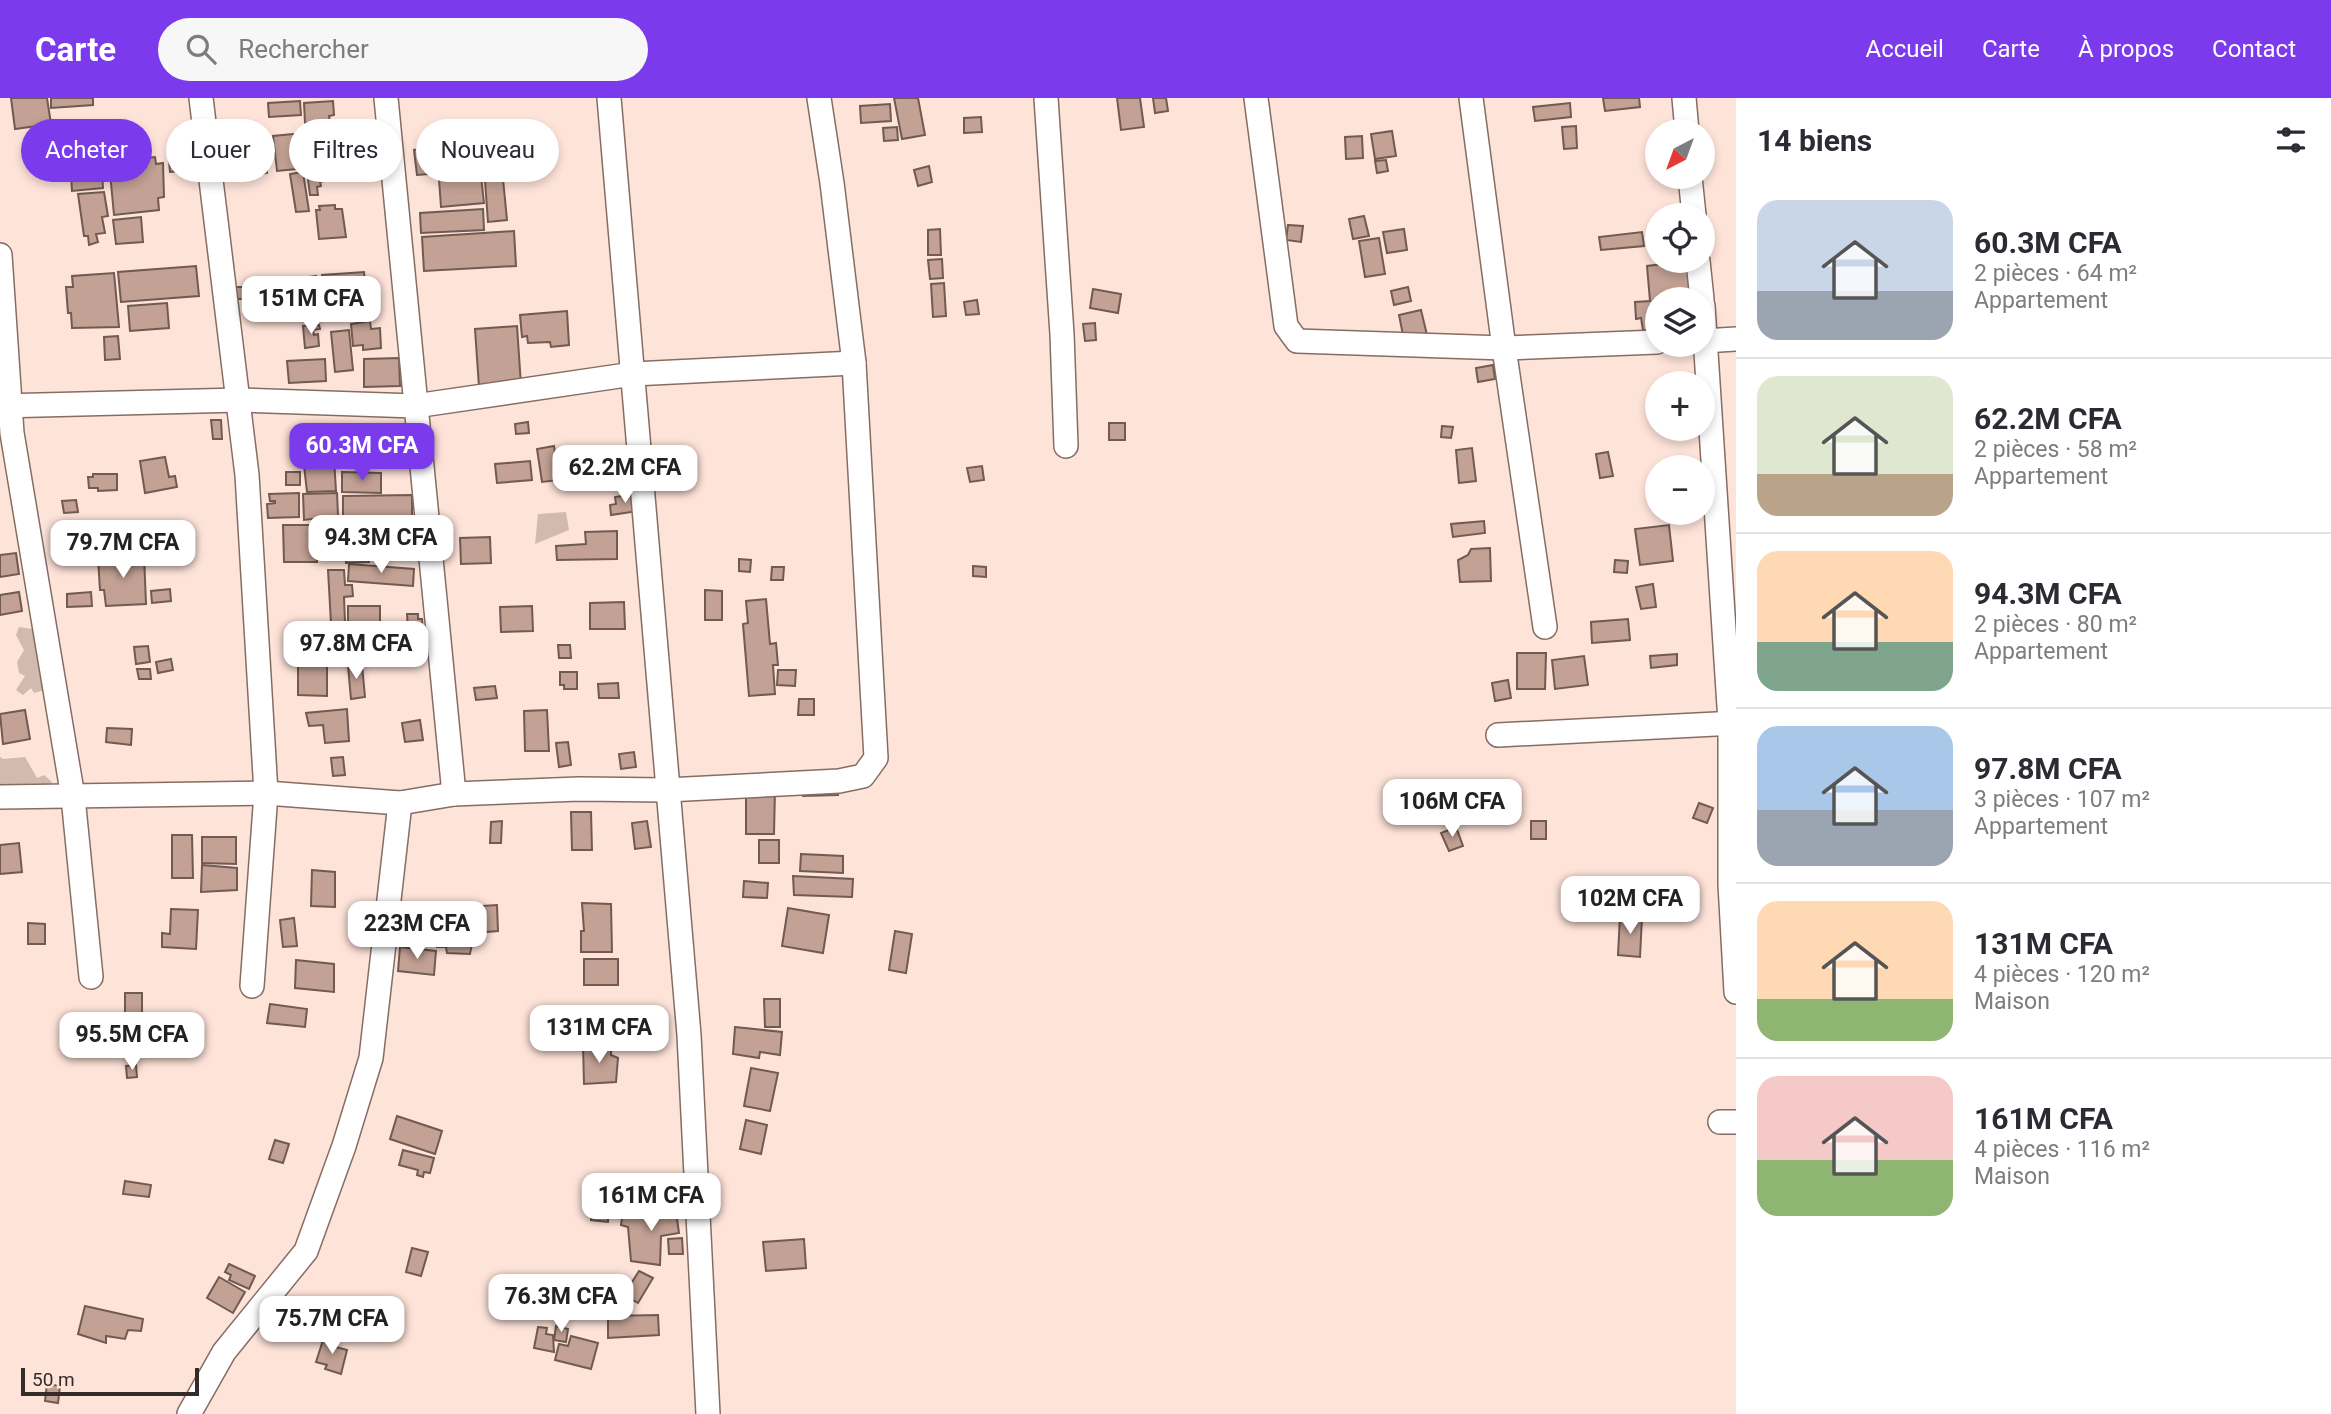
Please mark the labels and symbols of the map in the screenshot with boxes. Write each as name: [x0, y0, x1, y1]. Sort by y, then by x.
north arrow: [1645, 119, 1715, 189]
pin: 151M CFA: [239, 276, 383, 336]
pin: 60.3M CFA: [282, 424, 442, 483]
pin: 62.2M CFA: [545, 446, 705, 505]
pin: 94.3M CFA: [301, 516, 461, 575]
pin: 79.7M CFA: [43, 520, 203, 580]
pin: 97.8M CFA: [276, 622, 436, 681]
pin: 106M CFA: [1380, 780, 1524, 839]
pin: 102M CFA: [1558, 876, 1702, 936]
pin: 223M CFA: [345, 902, 489, 961]
pin: 131M CFA: [527, 1006, 671, 1065]
pin: 95.5M CFA: [52, 1012, 212, 1072]
pin: 161M CFA: [579, 1174, 723, 1233]
pin: 76.3M CFA: [481, 1274, 641, 1334]
pin: 75.7M CFA: [252, 1296, 412, 1356]
scale bar: [21, 1365, 200, 1397]

